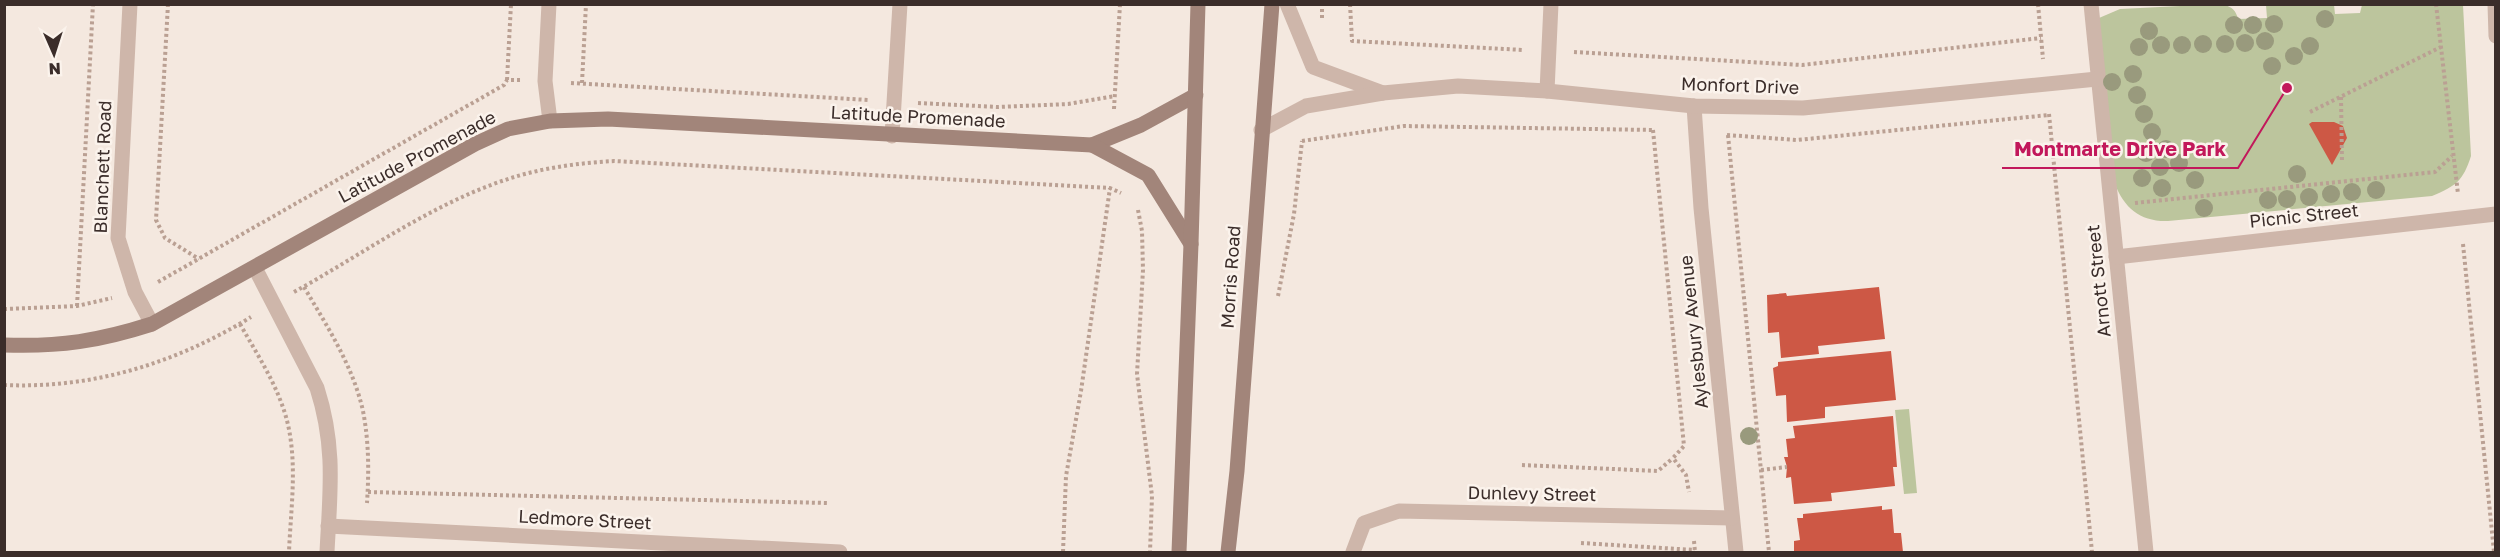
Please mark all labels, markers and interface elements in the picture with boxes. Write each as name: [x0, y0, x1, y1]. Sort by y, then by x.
north arrow: [24, 24, 84, 84]
text: N: [48, 59, 61, 79]
street label: Monfort Drive: [1681, 72, 1799, 98]
street label: Blanchett Road: [89, 100, 115, 234]
street label: Latitude Promenade: [830, 100, 1006, 132]
street label: Latitude Promenade: [334, 105, 499, 207]
callout: Montmarte Drive Park: [2002, 130, 2238, 168]
text: Montmarte Drive Park: [2014, 136, 2226, 160]
street label: Picnic Street: [2248, 198, 2360, 232]
street label: Arnott Street: [2081, 224, 2115, 338]
street label: Morris Road: [1215, 225, 1245, 329]
street label: Aylesbury Avenue: [1674, 254, 1712, 410]
street label: Dunlevy Street: [1467, 481, 1597, 505]
street label: Ledmore Street: [518, 505, 652, 533]

